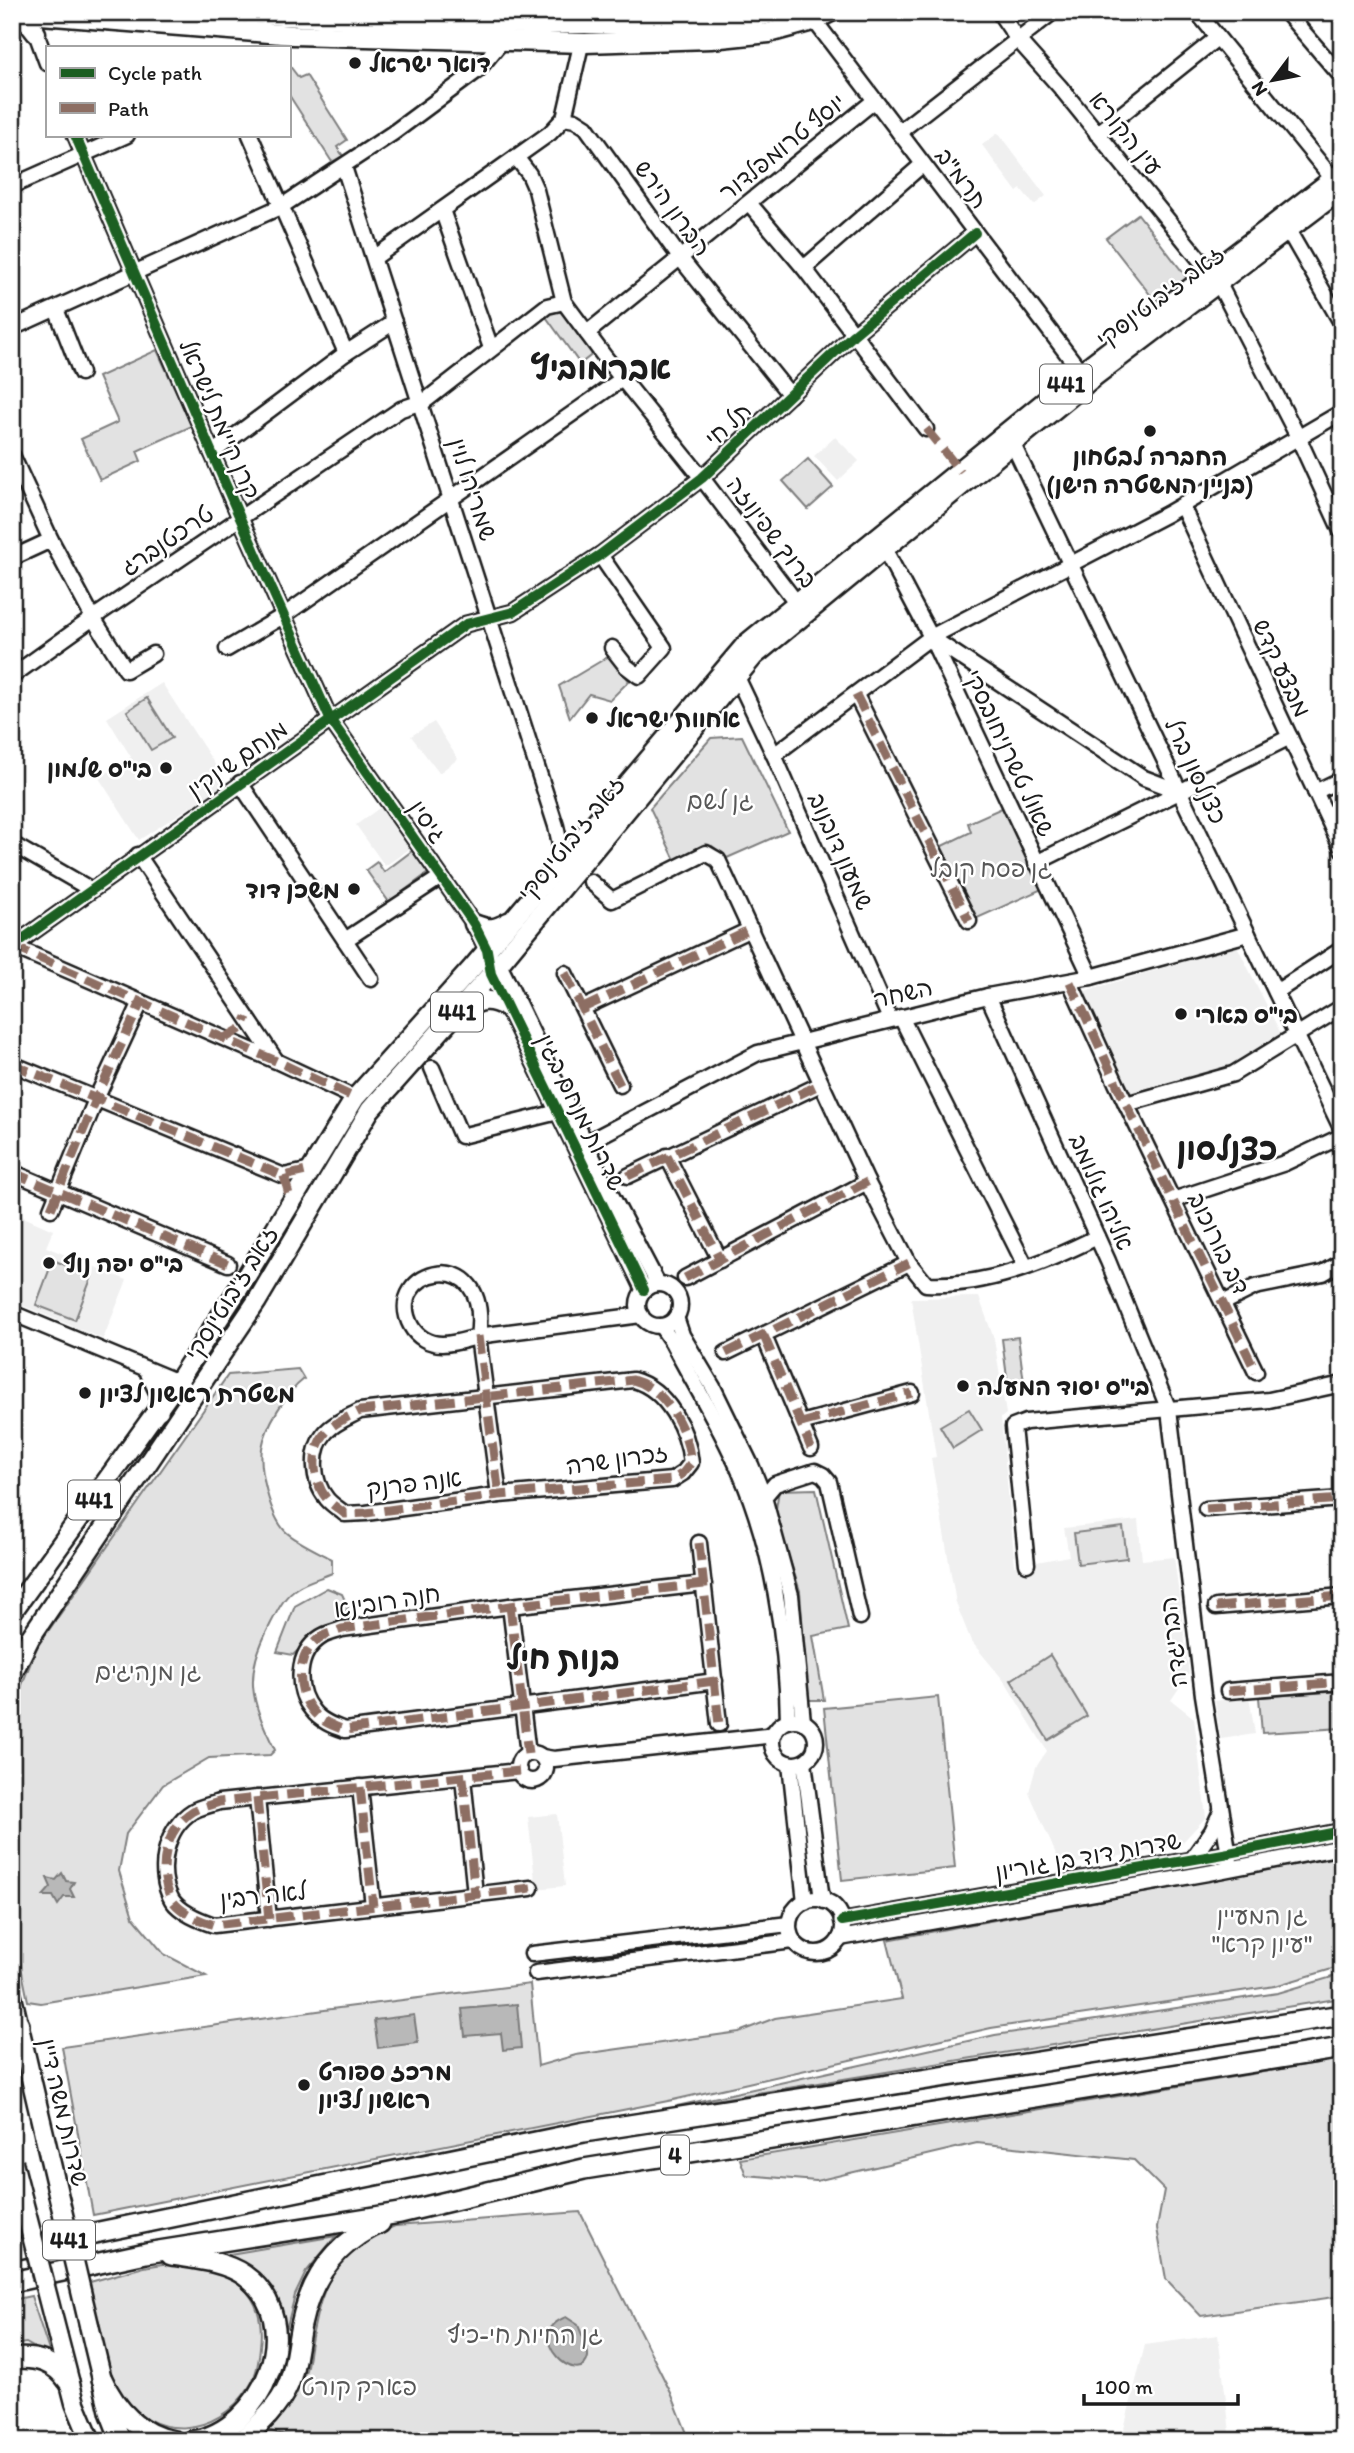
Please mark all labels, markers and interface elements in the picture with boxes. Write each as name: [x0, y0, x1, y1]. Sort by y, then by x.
legend: [46, 46, 290, 136]
north arrow: [1238, 46, 1308, 116]
place label: דואר ישראל: [369, 49, 491, 78]
marker: דואר ישראל: [347, 55, 363, 71]
text: Cycle path: [108, 60, 202, 85]
text: N: [1246, 77, 1272, 100]
street label: עין הקורא: [1083, 85, 1169, 181]
street label: יוסף טרומפלדור: [713, 87, 851, 207]
text: Path: [108, 96, 149, 121]
street label: תרמ"ב: [930, 142, 994, 214]
street label: הברון הירש: [628, 154, 718, 262]
street label: זאב ז'בוטינסקי: [1090, 238, 1230, 354]
street label: קרן קיימת לישראל: [172, 335, 267, 504]
district label: אברמוביץ: [531, 349, 671, 387]
road number: 441: [1040, 364, 1092, 404]
street label: תל חי: [699, 396, 757, 452]
marker: החברה לבטחון (בניין המשטרה הישן): [1142, 423, 1158, 439]
street label: שמריהו לוין: [443, 434, 503, 544]
place label: החברה לבטחון (בניין המשטרה הישן): [1047, 442, 1253, 500]
street label: ברוך שפינוזה: [721, 470, 823, 594]
street label: טרכטנברג: [115, 498, 219, 582]
street label: מבצע קדש: [1247, 614, 1317, 722]
street label: שאול טשרניחובסקי: [959, 665, 1062, 841]
place label: אחוות ישראל: [606, 704, 740, 733]
marker: אחוות ישראל: [584, 710, 600, 726]
street label: כצנלסון ברל: [1159, 713, 1233, 829]
street label: מנחם שינקין: [181, 714, 293, 804]
place label: בי"ס שלמון: [47, 754, 152, 784]
marker: בי"ס שלמון: [158, 760, 174, 776]
street label: זאב ז'בוטינסקי: [512, 770, 630, 906]
park label: גן לשם: [686, 786, 754, 815]
street label: שמעון דובנוב: [802, 788, 880, 914]
street label: גיסין: [403, 794, 453, 848]
park label: גן פסח קובל: [930, 854, 1053, 884]
place label: משכן דוד: [245, 875, 340, 904]
marker: משכן דוד: [346, 881, 362, 897]
street label: השחר: [871, 972, 935, 1014]
road number: 441: [431, 993, 483, 1032]
place label: בי"ס בארי: [1195, 1000, 1298, 1029]
marker: בי"ס בארי: [1173, 1006, 1189, 1022]
street label: שדרות מנחם בגין: [530, 1029, 632, 1195]
street label: אליהו גולומב: [1063, 1129, 1141, 1255]
district label: כצנלסון: [1176, 1130, 1278, 1169]
street label: דב בורוכוב: [1182, 1187, 1256, 1299]
street label: זאב ז'בוטינסקי: [178, 1221, 284, 1365]
place label: בי"ס יפה נוף: [63, 1249, 183, 1278]
marker: בי"ס יפה נוף: [41, 1255, 57, 1271]
place label: בי"ס יסוד המעלה: [977, 1372, 1150, 1401]
marker: בי"ס יסוד המעלה: [955, 1378, 971, 1394]
place label: משטרת ראשון לציון: [99, 1379, 295, 1408]
marker: משטרת ראשון לציון: [77, 1385, 93, 1401]
street label: זכרון שרה: [564, 1437, 670, 1481]
street label: אנה פרנק: [365, 1463, 463, 1503]
road number: 441: [68, 1480, 120, 1520]
street label: חנה רובינא: [332, 1578, 442, 1624]
street label: הבריגדה: [1153, 1595, 1193, 1689]
district label: בנות חיל: [506, 1639, 620, 1677]
park label: גן מנהיגים: [95, 1657, 201, 1686]
street label: שדרות דוד בן גוריון: [992, 1825, 1184, 1887]
street label: לאה רבין: [218, 1876, 309, 1914]
park label: גן המעיין "עיון קרא": [1211, 1901, 1313, 1958]
street label: שדרות משה דיין: [33, 2035, 95, 2189]
place label: מרכז ספורט ראשון לציון: [318, 2057, 452, 2114]
marker: מרכז ספורט ראשון לציון: [296, 2077, 312, 2093]
road number: 4: [661, 2136, 689, 2174]
road number: 441: [43, 2220, 95, 2260]
park label: גן החיות חי-כיף: [447, 2320, 603, 2349]
scale bar: [1084, 2362, 1238, 2406]
park label: פארק קורט: [301, 2372, 417, 2401]
text: 100 m: [1095, 2374, 1153, 2399]

